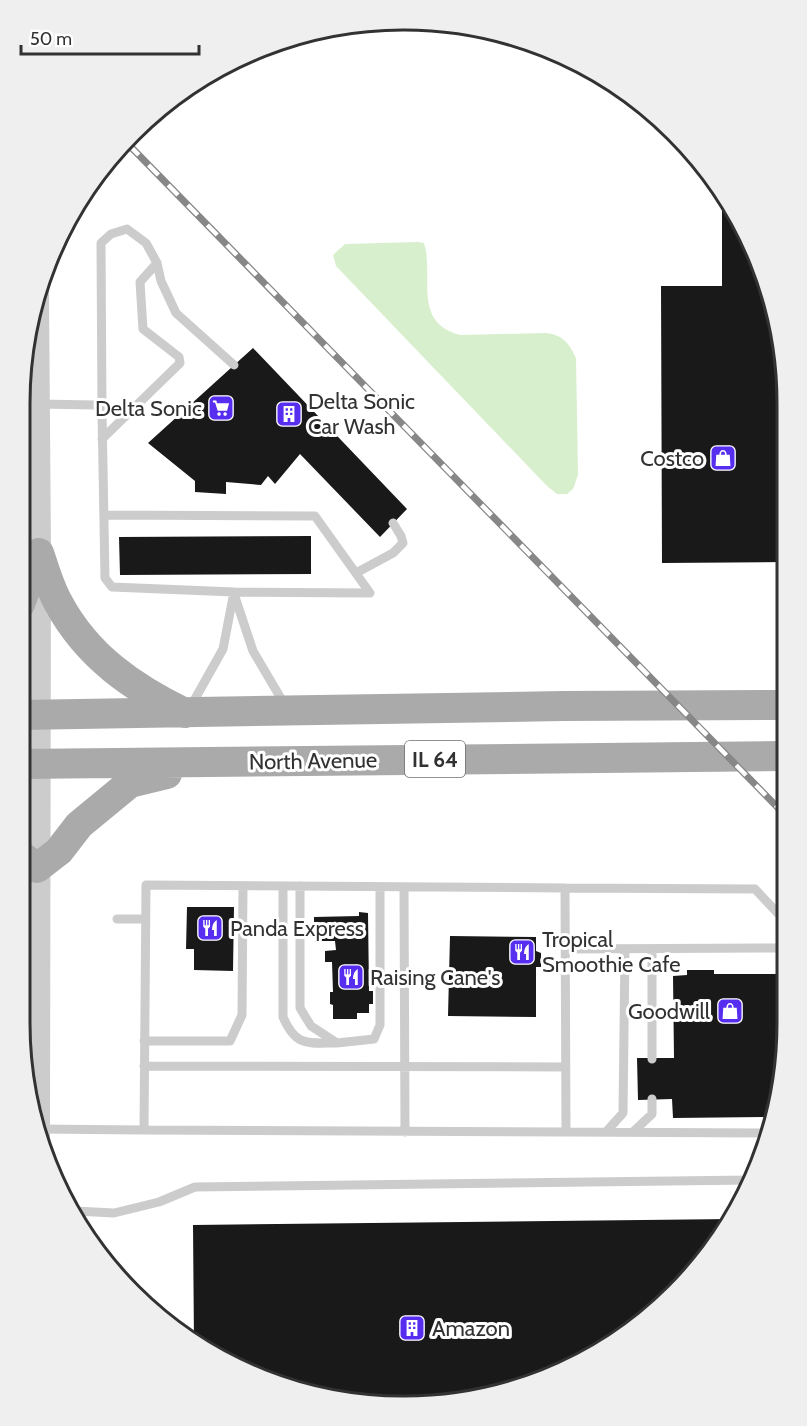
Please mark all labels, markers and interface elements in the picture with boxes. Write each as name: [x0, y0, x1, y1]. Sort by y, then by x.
scale bar: [21, 18, 200, 56]
text: 50 m: [30, 28, 72, 50]
place label: Delta Sonic Car Wash: [308, 388, 415, 440]
supermarket icon: Delta Sonic: [206, 393, 236, 423]
place label: Delta Sonic: [95, 395, 202, 422]
building icon: Delta Sonic Car Wash: [274, 399, 304, 429]
shop icon: Costco: [708, 443, 738, 473]
place label: Costco: [640, 445, 704, 472]
road number: IL 64: [405, 741, 465, 777]
street label: North Avenue: [249, 746, 377, 776]
restaurant icon: Panda Express: [195, 913, 225, 943]
place label: Panda Express: [230, 915, 364, 942]
place label: Tropical Smoothie Cafe: [542, 926, 681, 978]
restaurant icon: Tropical Smoothie Cafe: [507, 937, 537, 967]
restaurant icon: Raising Cane's: [336, 962, 366, 992]
place label: Raising Cane's: [370, 964, 500, 991]
shop icon: Goodwill: [715, 996, 745, 1026]
place label: Goodwill: [628, 998, 711, 1025]
building icon: Amazon: [397, 1313, 427, 1343]
place label: Amazon: [432, 1315, 510, 1342]

